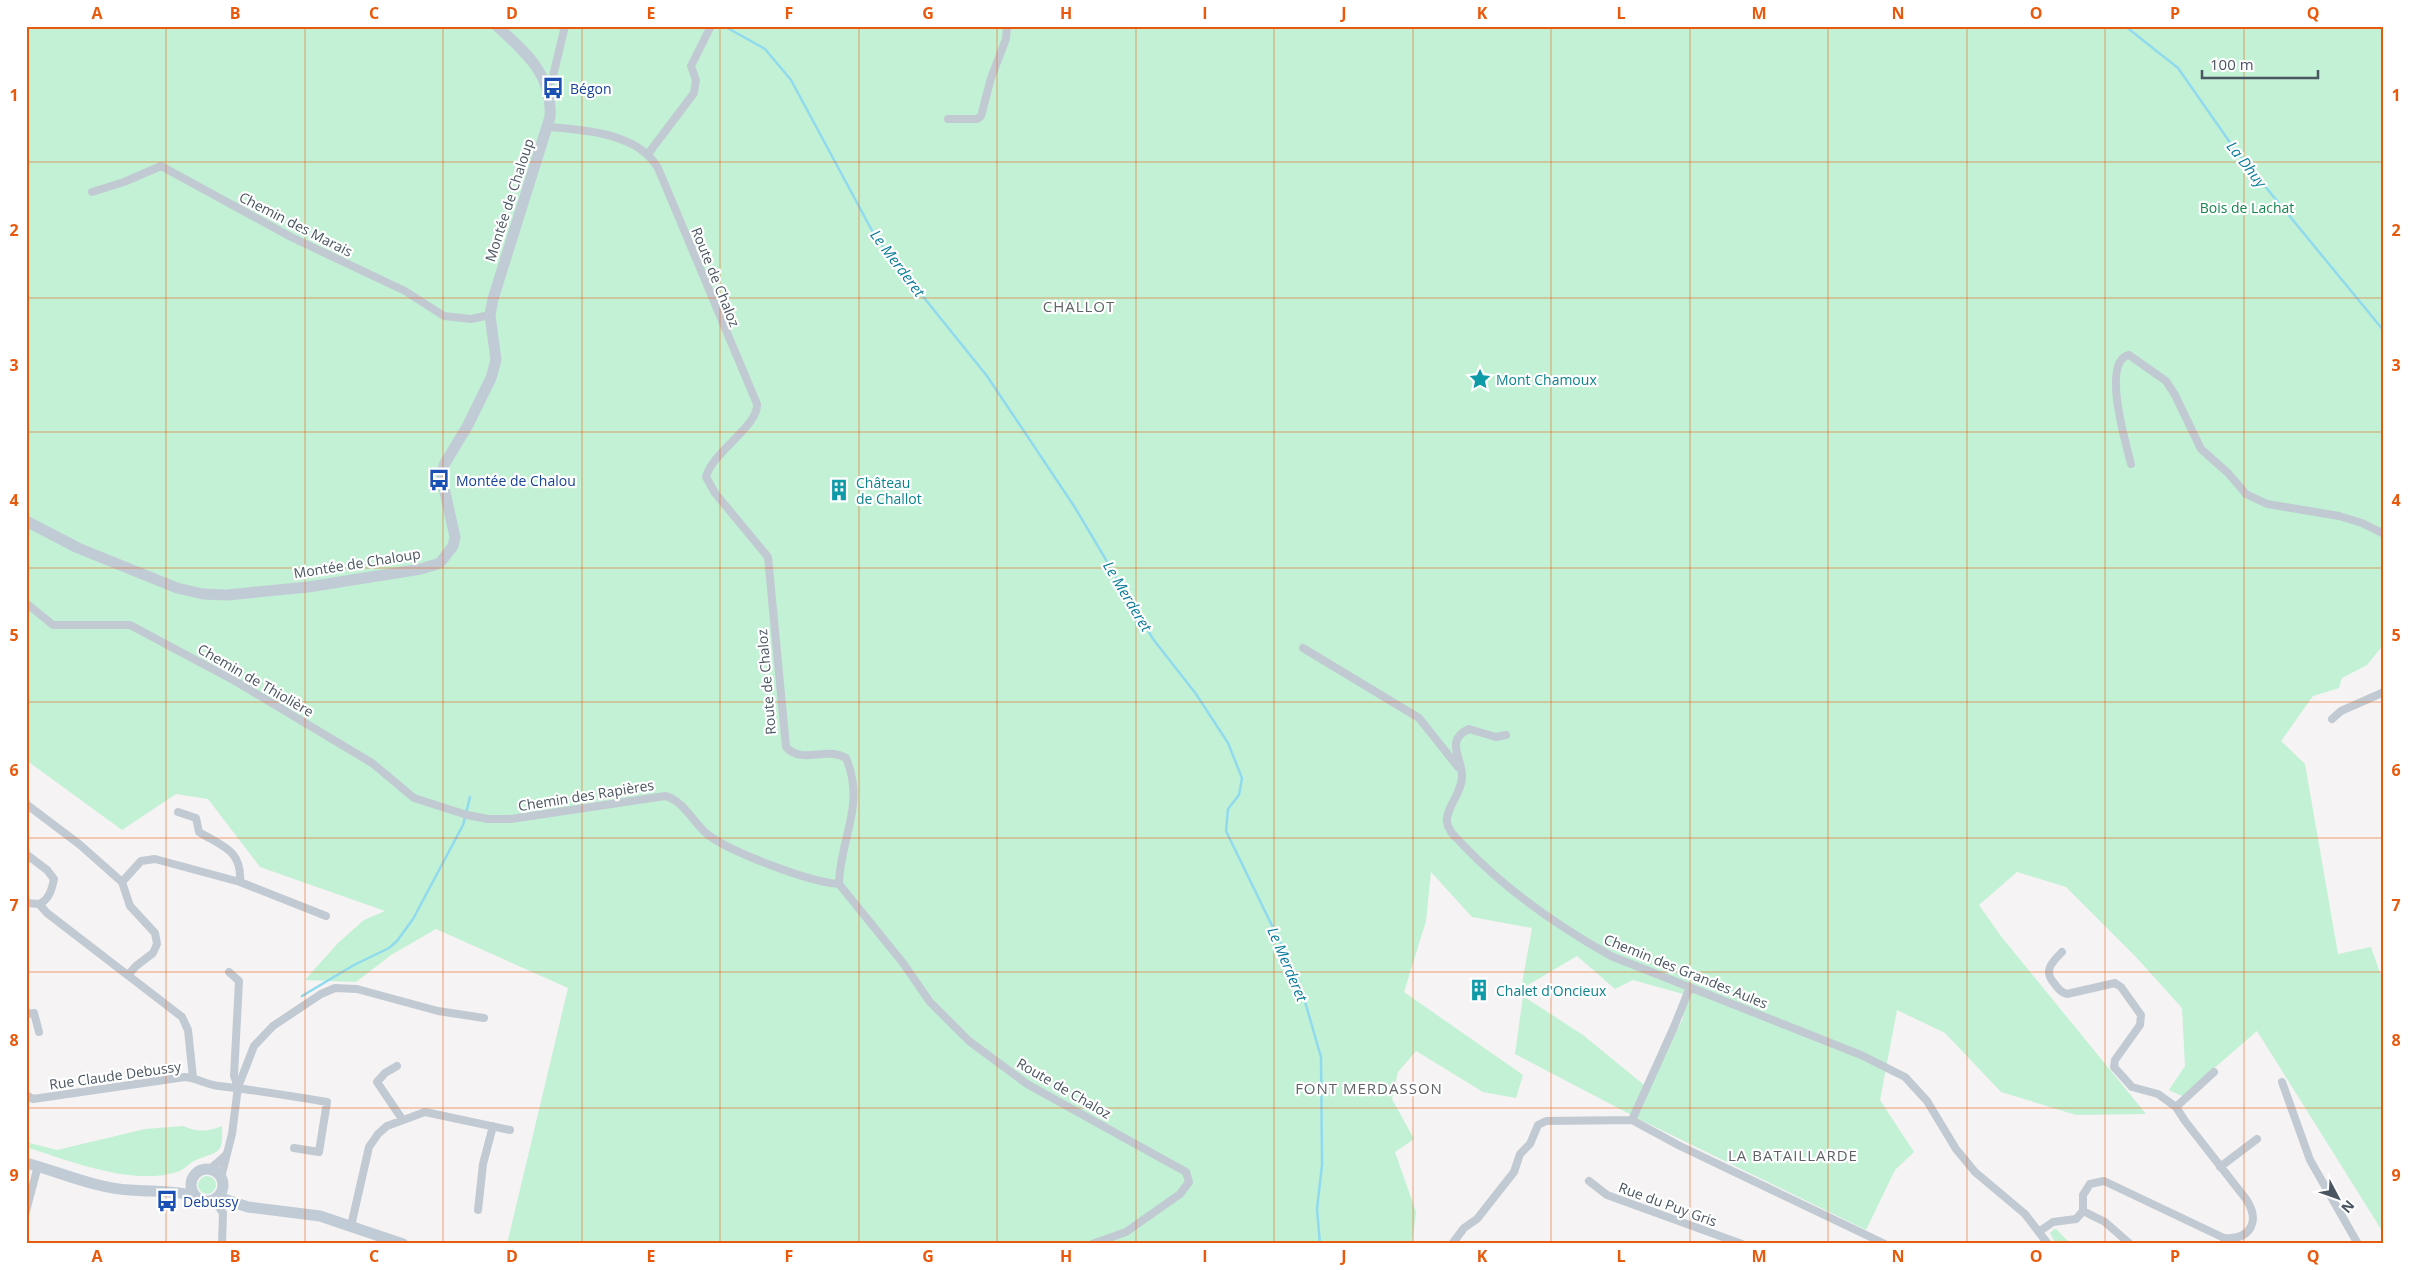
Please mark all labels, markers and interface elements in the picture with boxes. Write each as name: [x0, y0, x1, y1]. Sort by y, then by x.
text: A: [91, 2, 103, 24]
text: B: [230, 2, 240, 24]
text: C: [369, 2, 379, 24]
text: D: [506, 2, 518, 24]
text: E: [647, 2, 656, 24]
text: F: [785, 2, 793, 24]
text: G: [922, 2, 934, 24]
text: H: [1060, 2, 1072, 24]
text: I: [1202, 2, 1208, 24]
text: J: [1339, 2, 1347, 24]
text: K: [1477, 2, 1488, 24]
text: L: [1616, 2, 1626, 24]
text: M: [1751, 2, 1767, 24]
text: N: [1891, 2, 1905, 24]
text: O: [2030, 2, 2042, 24]
text: P: [2170, 2, 2180, 24]
text: Q: [2307, 2, 2319, 24]
scale bar: [2202, 48, 2319, 80]
text: 100 m: [2210, 54, 2254, 74]
bus stop icon: Bégon: [540, 75, 566, 101]
place label: Bégon: [570, 79, 612, 98]
text: 1: [9, 84, 19, 106]
text: 1: [2391, 84, 2401, 106]
street label: Montée de Chaloup: [480, 136, 538, 264]
water label: La Dhuy: [2223, 137, 2272, 192]
street label: Chemin des Marais: [236, 187, 356, 261]
park label: Bois de Lachat: [2200, 198, 2294, 217]
text: 2: [9, 219, 19, 241]
text: 2: [2391, 219, 2401, 241]
street label: Route de Chaloz: [687, 224, 745, 330]
water label: Le Merderet: [866, 225, 930, 301]
district label: CHALLOT: [1043, 296, 1115, 316]
text: 3: [9, 354, 19, 376]
text: 3: [2391, 354, 2401, 376]
place icon: Mont Chamoux: [1467, 366, 1493, 392]
place label: Mont Chamoux: [1496, 370, 1597, 389]
bus stop icon: Montée de Chalou: [426, 467, 452, 493]
place label: Montée de Chalou: [456, 471, 576, 490]
place label: Château de Challot: [856, 473, 922, 508]
building icon: Château de Challot: [826, 477, 852, 503]
text: 4: [9, 489, 19, 511]
text: 4: [2391, 489, 2401, 511]
street label: Montée de Chaloup: [292, 544, 422, 582]
water label: Le Merderet: [1099, 557, 1157, 636]
text: 5: [9, 624, 19, 646]
text: 5: [2391, 624, 2401, 646]
street label: Route de Chaloz: [752, 628, 780, 736]
street label: Chemin de Thiolière: [195, 639, 318, 721]
text: 6: [9, 759, 19, 781]
text: 6: [2391, 759, 2401, 781]
street label: Chemin des Rapières: [517, 775, 656, 815]
text: 7: [9, 894, 19, 916]
text: 7: [2391, 894, 2401, 916]
water label: Le Merderet: [1263, 924, 1313, 1005]
street label: Chemin des Grandes Aules: [1601, 929, 1771, 1013]
building icon: Chalet d'Oncieux: [1466, 977, 1492, 1003]
place label: Chalet d'Oncieux: [1496, 981, 1607, 1000]
text: 8: [9, 1029, 19, 1051]
text: 8: [2391, 1029, 2401, 1051]
street label: Route de Chaloz: [1013, 1053, 1115, 1123]
street label: Rue Claude Debussy: [48, 1056, 183, 1094]
district label: FONT MERDASSON: [1295, 1078, 1443, 1098]
district label: LA BATAILLARDE: [1728, 1145, 1858, 1165]
text: 9: [9, 1164, 19, 1186]
text: 9: [2391, 1164, 2401, 1186]
north arrow: [2312, 1172, 2362, 1222]
street label: Rue du Puy Gris: [1616, 1177, 1720, 1231]
bus stop icon: Debussy: [154, 1188, 180, 1214]
place label: Debussy: [183, 1192, 240, 1211]
text: N: [2337, 1196, 2359, 1217]
text: A: [91, 1245, 103, 1267]
text: B: [230, 1245, 240, 1267]
text: C: [369, 1245, 379, 1267]
text: D: [506, 1245, 518, 1267]
text: E: [647, 1245, 656, 1267]
text: F: [785, 1245, 793, 1267]
text: G: [922, 1245, 934, 1267]
text: H: [1060, 1245, 1072, 1267]
text: I: [1202, 1245, 1208, 1267]
text: J: [1339, 1245, 1347, 1267]
text: K: [1477, 1245, 1488, 1267]
text: L: [1616, 1245, 1626, 1267]
text: M: [1751, 1245, 1767, 1267]
text: N: [1891, 1245, 1905, 1267]
text: O: [2030, 1245, 2042, 1267]
text: P: [2170, 1245, 2180, 1267]
text: Q: [2307, 1245, 2319, 1267]

